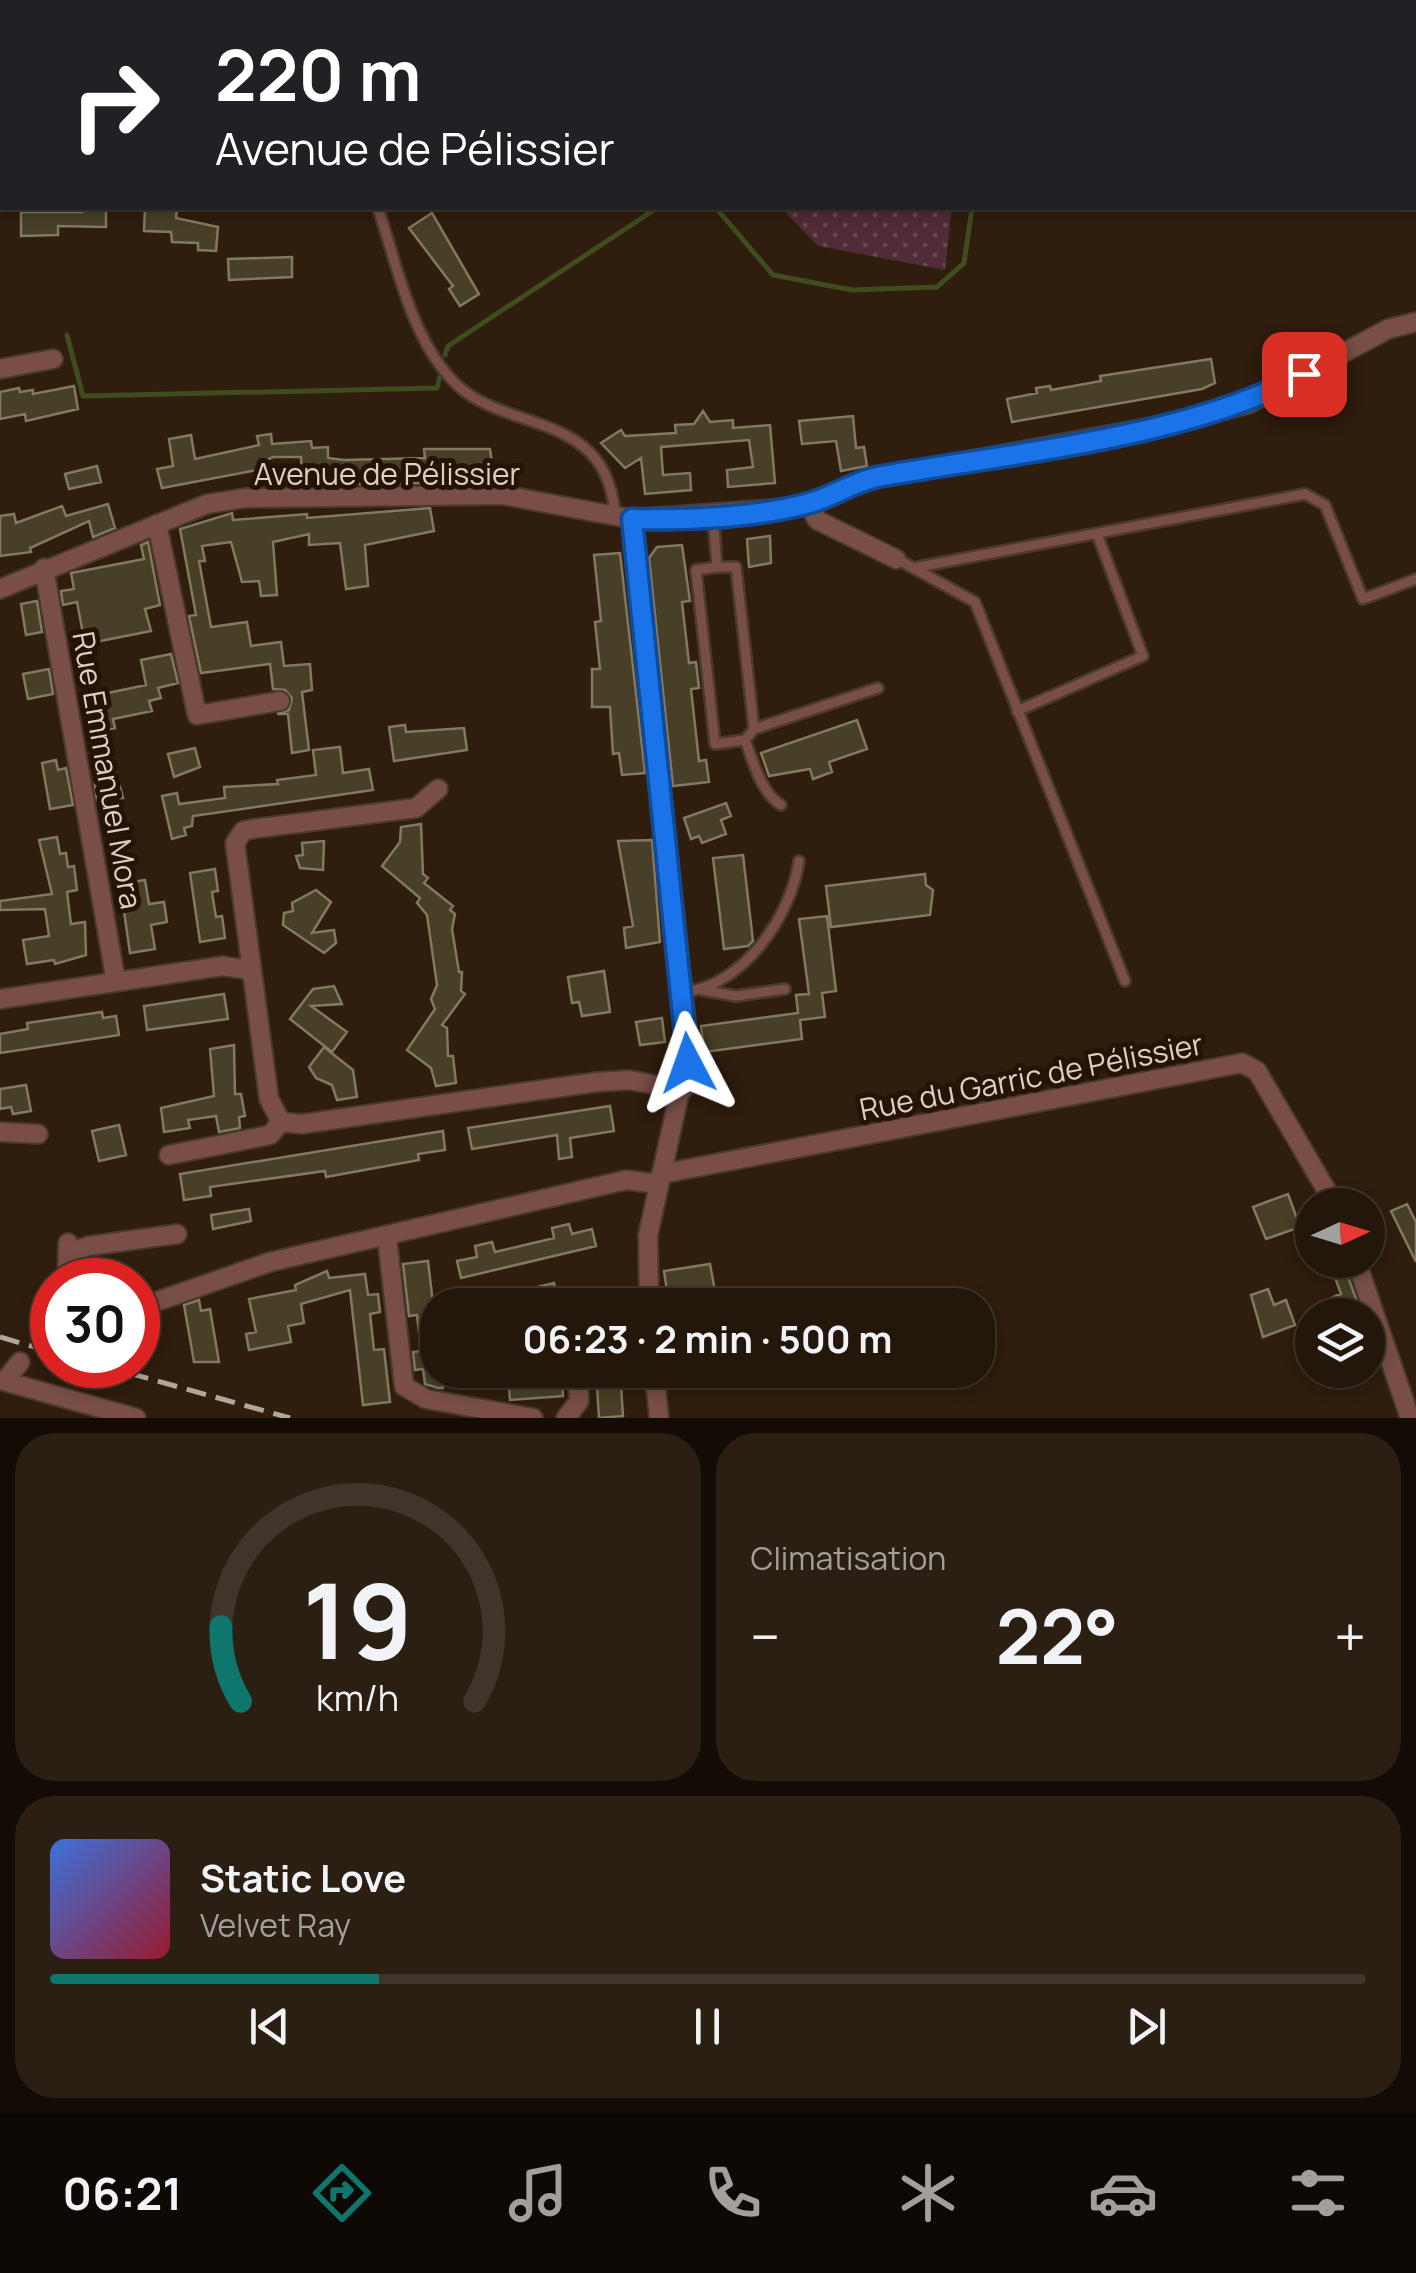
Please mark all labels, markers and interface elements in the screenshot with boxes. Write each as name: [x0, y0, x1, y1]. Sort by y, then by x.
text: 220 m: [215, 26, 421, 122]
icon: right: [50, 40, 180, 170]
text: Avenue de Pélissier: [215, 117, 615, 179]
pin: [1262, 332, 1347, 417]
icon: arrive: [1277, 347, 1332, 402]
street label: Avenue de Pélissier: [254, 453, 520, 494]
street label: Rue Emmanuel Mora: [63, 628, 153, 912]
position arrow: [636, 1011, 740, 1115]
street label: Rue du Garric de Pélissier: [856, 1023, 1206, 1129]
north arrow: [1295, 1188, 1385, 1278]
map controls: [1295, 1188, 1385, 1388]
speed limit sign: 30: [30, 1258, 160, 1388]
button: layers: [1295, 1298, 1385, 1388]
text: 06:23 · 2 min · 500 m: [523, 1312, 892, 1364]
text: Climatisation: [751, 1536, 946, 1580]
text: 19: [303, 1548, 413, 1690]
text: 22°: [996, 1584, 1119, 1687]
text: −: [751, 1598, 780, 1674]
text: +: [1334, 1598, 1366, 1674]
text: km/h: [316, 1673, 399, 1722]
text: Static Love: [200, 1851, 406, 1903]
text: Velvet Ray: [200, 1903, 351, 1947]
icon: previous: [242, 1999, 297, 2054]
icon: pause: [680, 1999, 735, 2054]
icon: next: [1119, 1999, 1174, 2054]
icon: directions: [307, 2158, 377, 2228]
icon: music: [503, 2158, 573, 2228]
icon: phone: [698, 2158, 768, 2228]
icon: climate: [893, 2158, 963, 2228]
icon: car: [1088, 2158, 1158, 2228]
icon: filters: [1283, 2158, 1353, 2228]
text: 06:21: [63, 2162, 182, 2224]

